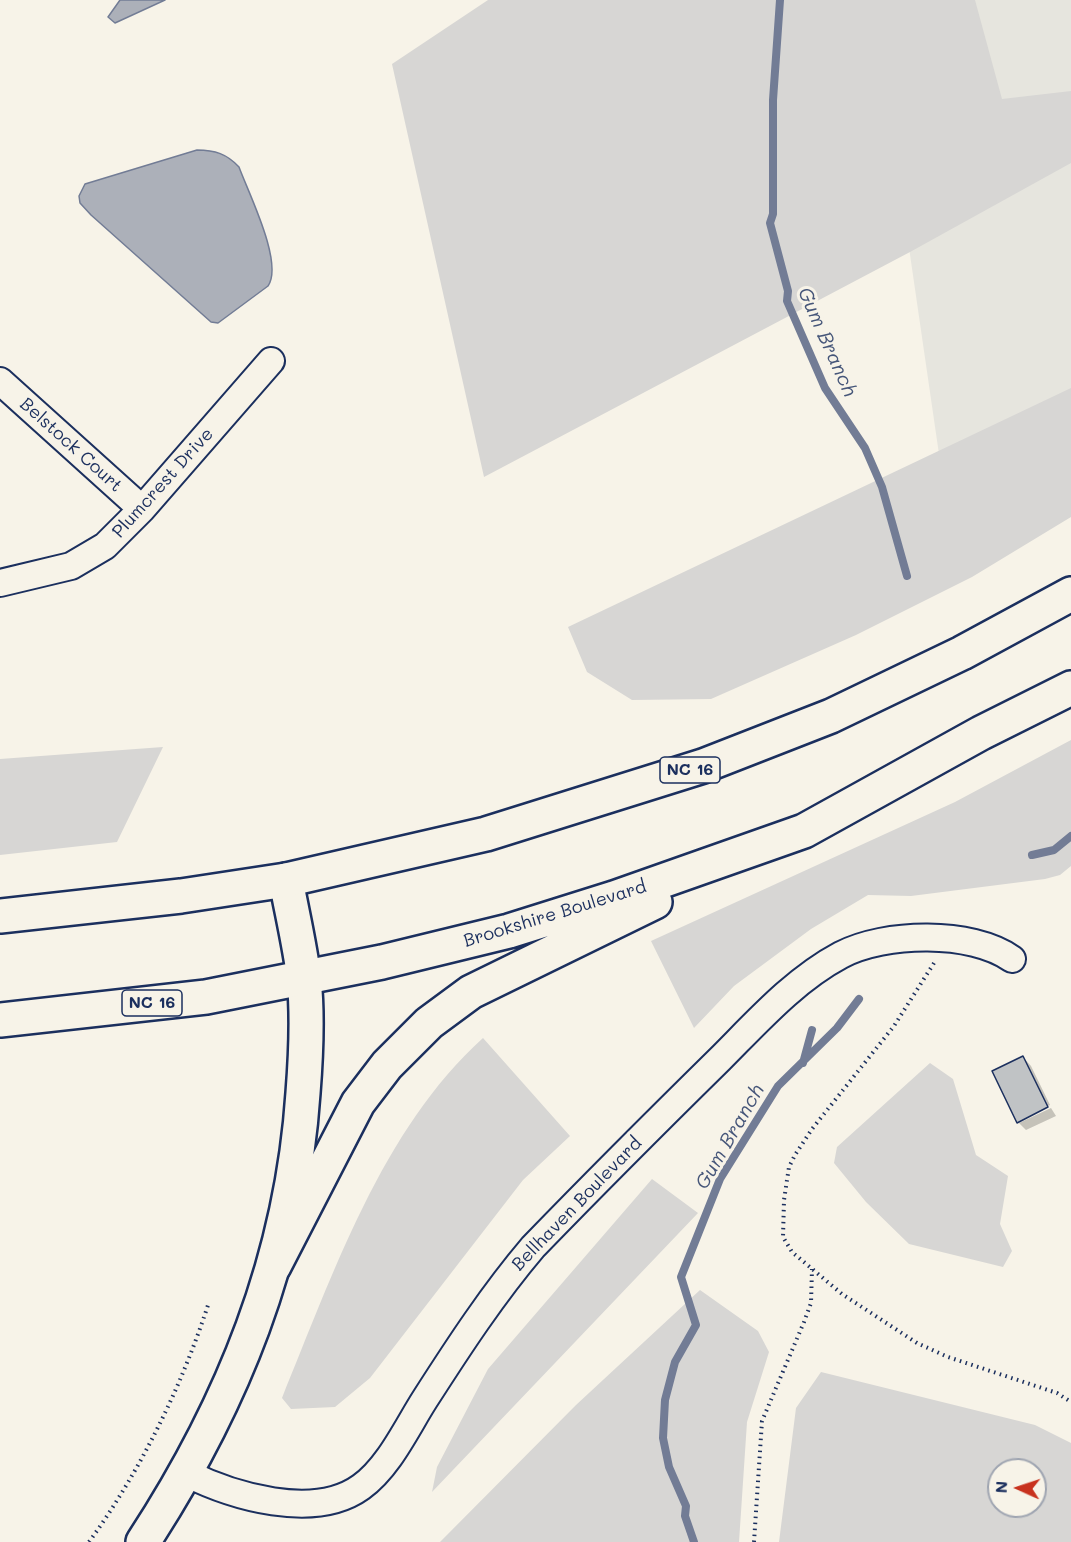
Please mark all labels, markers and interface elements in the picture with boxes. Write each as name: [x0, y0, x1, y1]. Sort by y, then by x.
water label: Gum Branch: [792, 284, 862, 400]
street label: Belstock Court: [15, 393, 127, 497]
street label: Plumcrest Drive: [108, 424, 218, 542]
road number: NC 16: [660, 757, 720, 783]
street label: Brookshire Boulevard: [461, 876, 649, 952]
road number: NC 16: [122, 990, 182, 1016]
water label: Gum Branch: [690, 1080, 770, 1194]
street label: Bellhaven Boulevard: [508, 1133, 646, 1275]
north arrow: [987, 1458, 1047, 1518]
text: N: [990, 1481, 1011, 1494]

